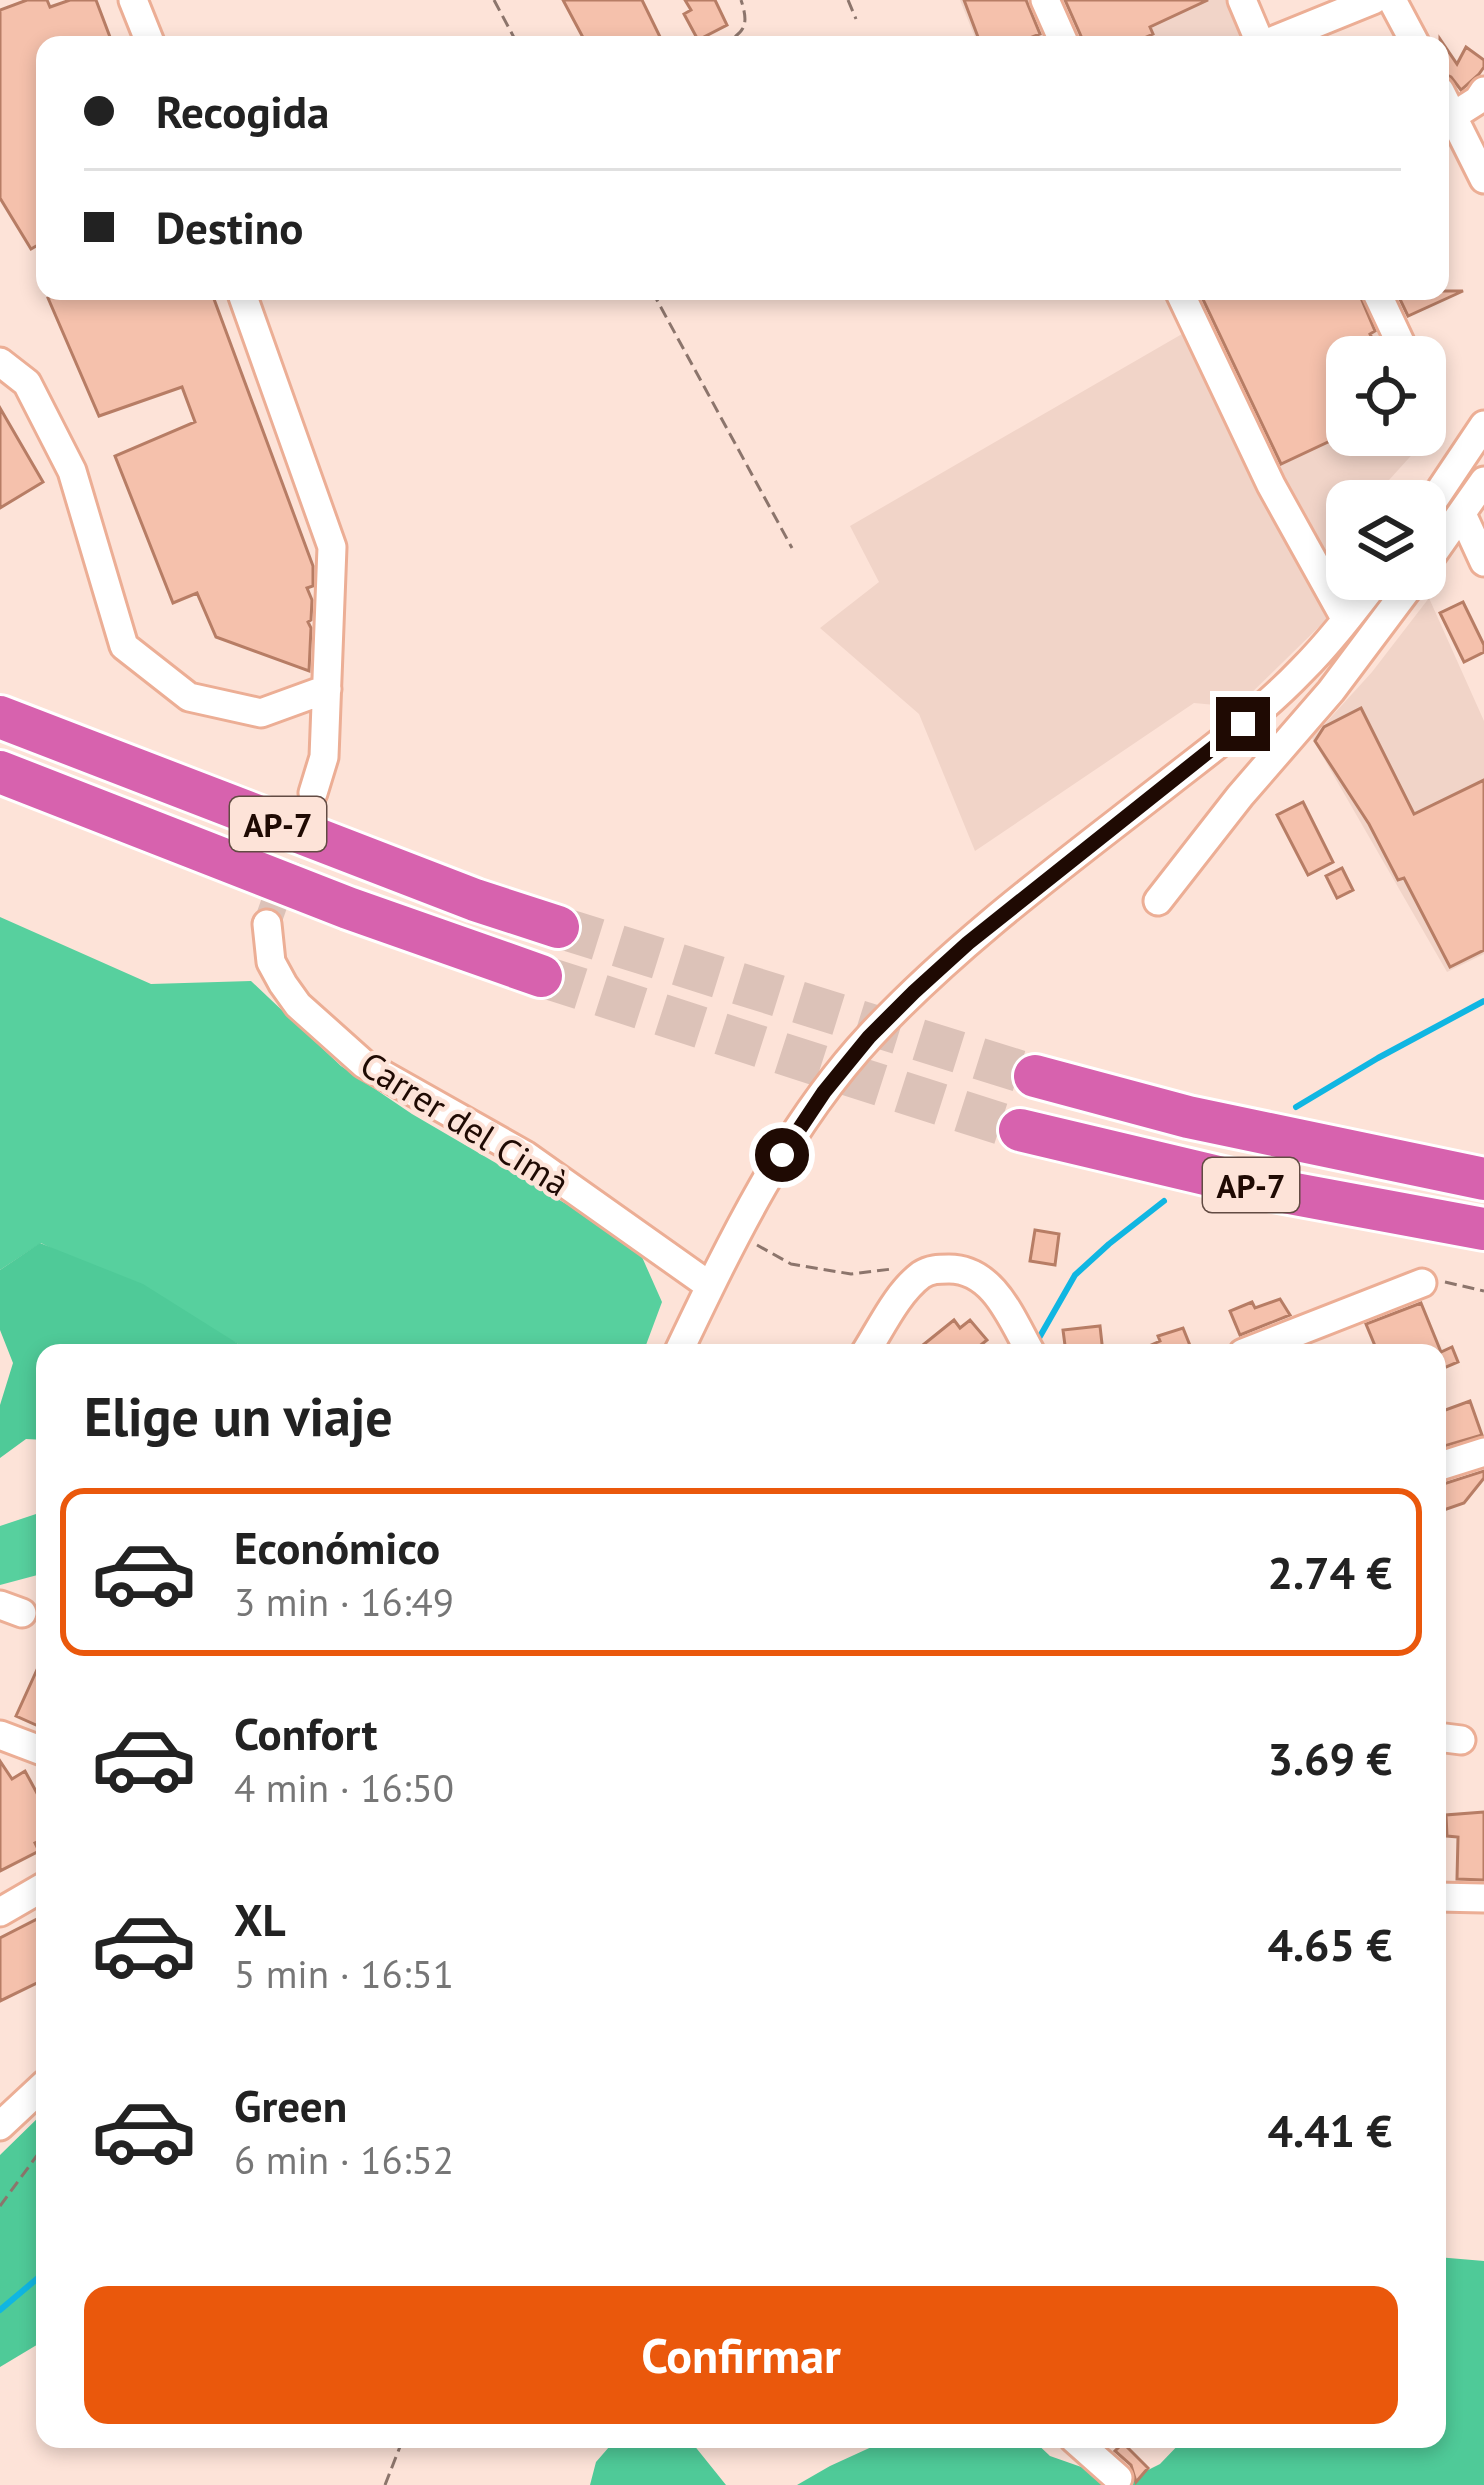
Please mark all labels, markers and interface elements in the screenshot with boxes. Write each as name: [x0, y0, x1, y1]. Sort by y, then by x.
text: Recogida: [156, 82, 329, 140]
text: Destino: [156, 198, 303, 256]
map controls: [1326, 336, 1446, 600]
button: locate: [1326, 336, 1446, 456]
button: layers: [1326, 480, 1446, 600]
route end: [1216, 697, 1270, 751]
road number: AP-7: [230, 797, 326, 851]
street label: Carrer del Cimà: [352, 1040, 578, 1206]
route start: [755, 1128, 809, 1182]
road number: AP-7: [1203, 1158, 1299, 1212]
text: Elige un viaje: [84, 1381, 393, 1451]
icon: car: [90, 1518, 198, 1626]
text: Económico: [234, 1518, 440, 1576]
text: 2.74 €: [1267, 1543, 1392, 1601]
text: 3 min · 16:49: [234, 1576, 454, 1627]
icon: car: [90, 1704, 198, 1812]
text: Confort: [234, 1704, 377, 1762]
text: 3.69 €: [1267, 1729, 1392, 1787]
text: 4 min · 16:50: [234, 1762, 454, 1813]
icon: car: [90, 1890, 198, 1998]
text: XL: [234, 1890, 286, 1948]
text: 4.65 €: [1267, 1915, 1392, 1973]
text: 5 min · 16:51: [234, 1948, 454, 1999]
icon: car: [90, 2076, 198, 2184]
text: Green: [234, 2076, 347, 2134]
text: 4.41 €: [1267, 2101, 1392, 2159]
text: 6 min · 16:52: [234, 2134, 454, 2185]
button: Confirmar: [84, 2286, 1398, 2424]

